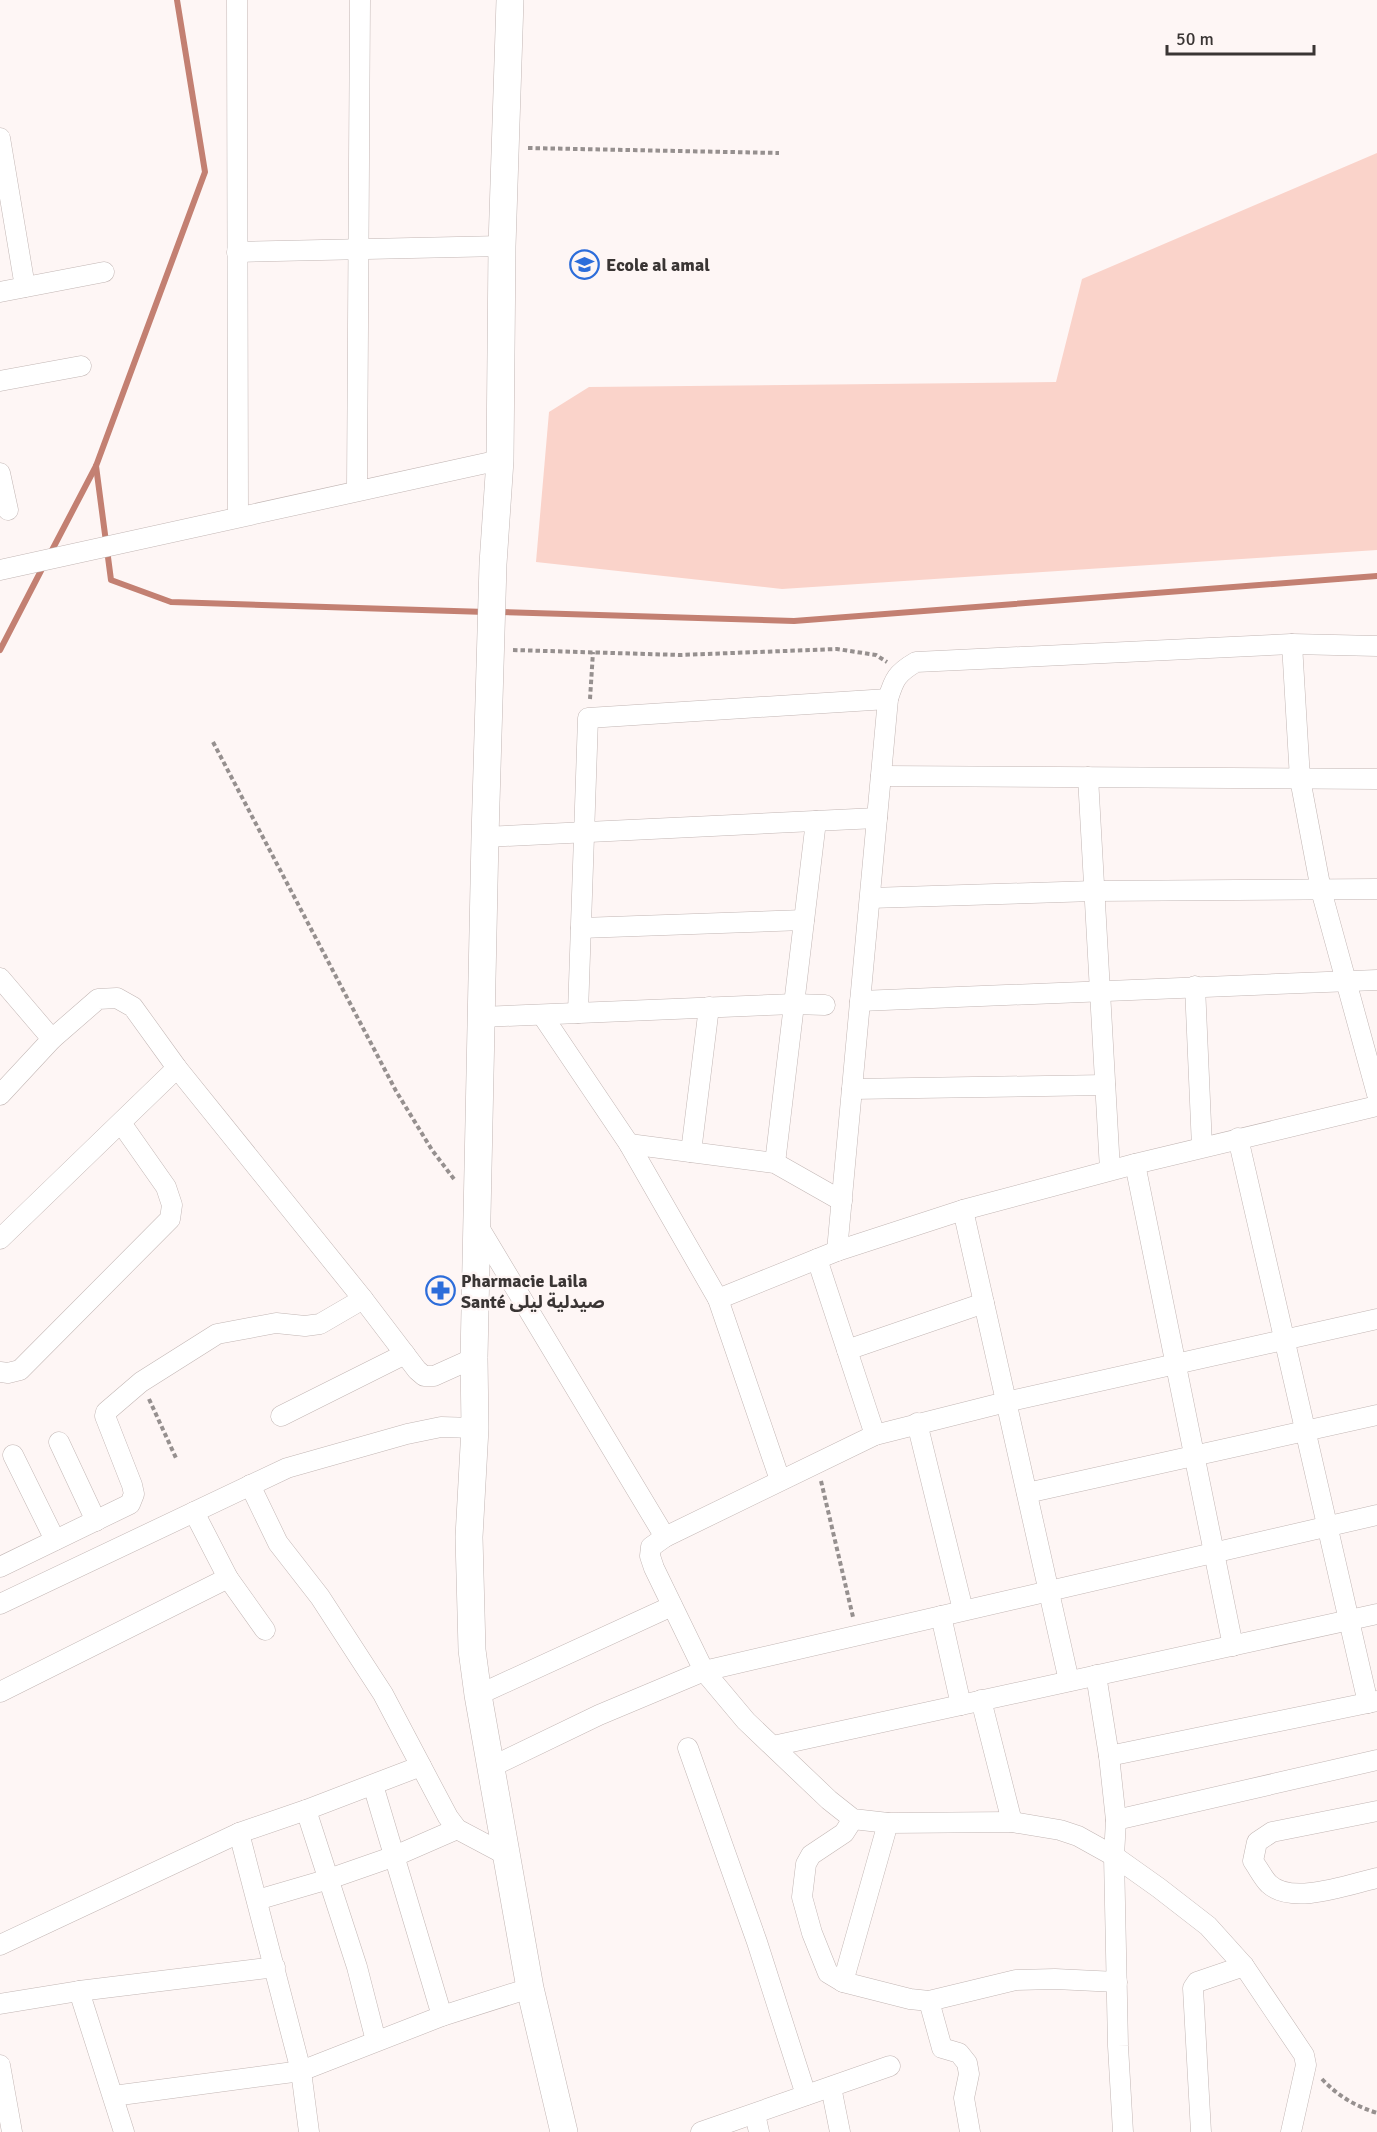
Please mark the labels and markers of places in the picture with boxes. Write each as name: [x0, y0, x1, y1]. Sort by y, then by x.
school or university icon: Ecole al amal: [569, 249, 601, 281]
place label: Ecole al amal: [606, 254, 710, 276]
place label: Pharmacie Laila Santé صيدلية ليلى: [461, 1270, 605, 1313]
pharmacy icon: Pharmacie Laila Santé صيدلية ليلى: [424, 1275, 456, 1307]

